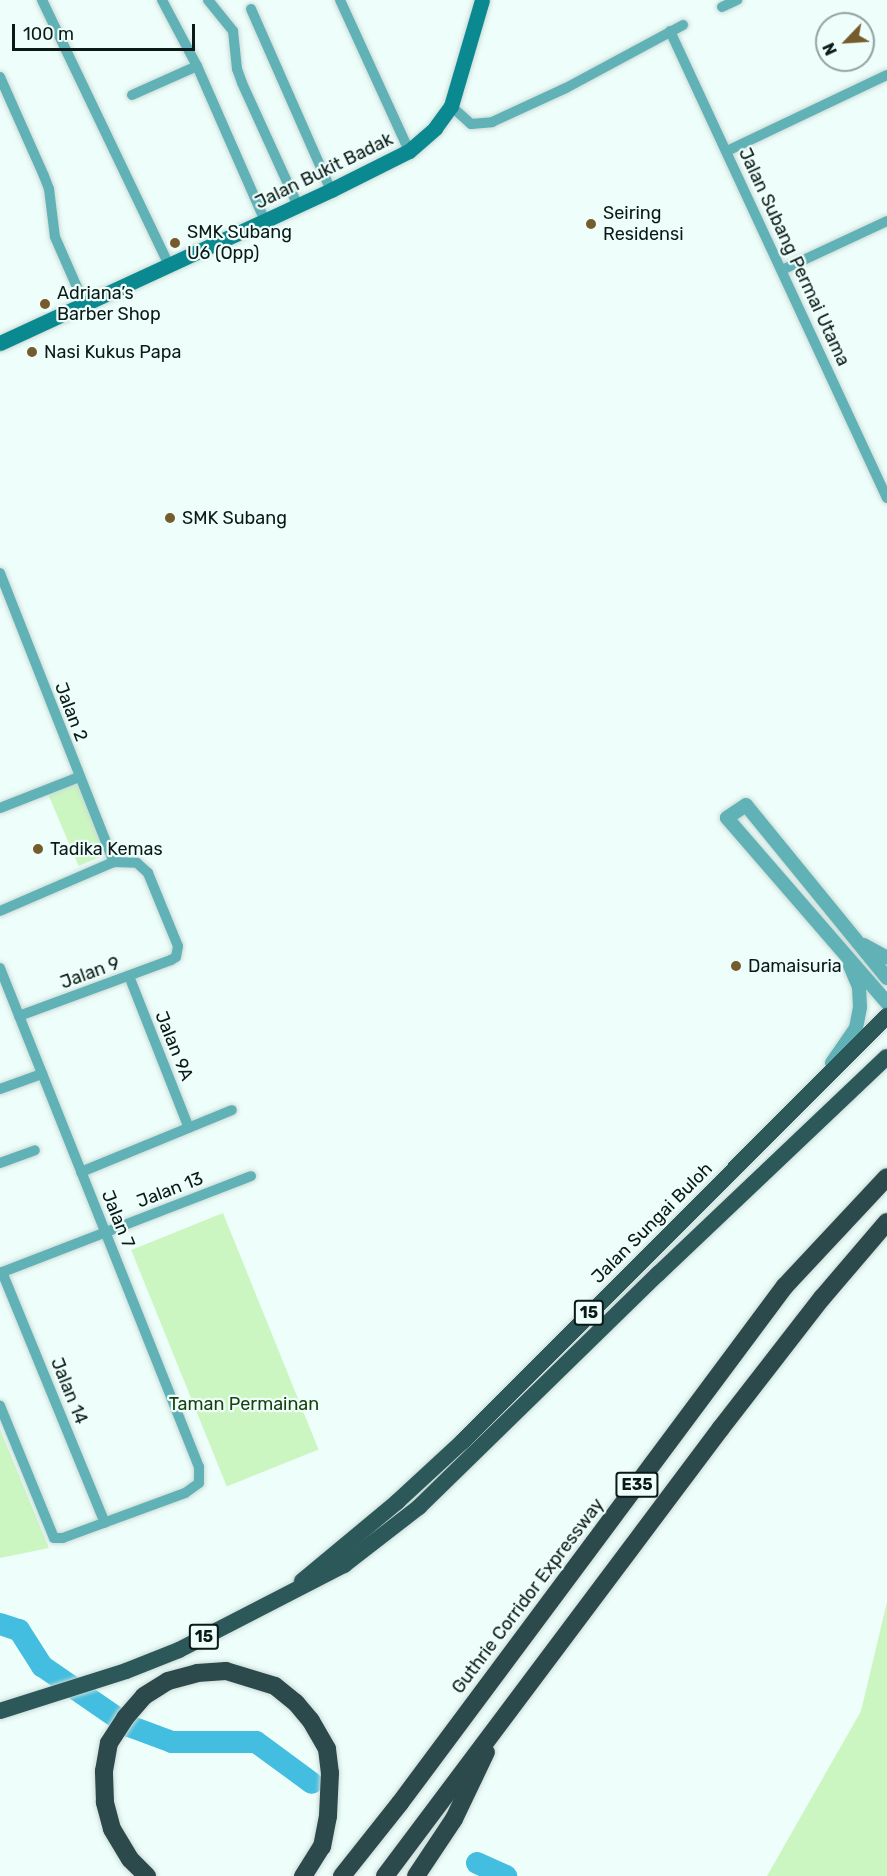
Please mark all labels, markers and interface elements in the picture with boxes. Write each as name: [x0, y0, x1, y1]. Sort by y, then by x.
scale bar: [15, 12, 198, 50]
north arrow: [815, 12, 875, 72]
text: 100 m: [23, 23, 74, 45]
text: N: [819, 40, 841, 58]
street label: Jalan Bukit Badak: [252, 128, 396, 214]
street label: Jalan Subang Permai Utama: [734, 144, 854, 370]
place label: Seiring Residensi: [603, 203, 684, 246]
marker: Seiring Residensi: [584, 217, 598, 231]
place label: SMK Subang U6 (Opp): [187, 222, 292, 264]
marker: SMK Subang U6 (Opp): [168, 236, 182, 250]
place label: Adriana’s Barber Shop: [57, 283, 161, 326]
marker: Adriana’s Barber Shop: [38, 297, 52, 311]
place label: Nasi Kukus Papa: [44, 341, 181, 363]
marker: Nasi Kukus Papa: [25, 345, 39, 359]
place label: SMK Subang: [182, 507, 287, 529]
marker: SMK Subang: [163, 511, 177, 525]
street label: Jalan 2: [50, 679, 92, 745]
place label: Tadika Kemas: [50, 838, 163, 860]
marker: Tadika Kemas: [31, 842, 45, 856]
street label: Jalan 9: [57, 952, 123, 994]
place label: Damaisuria: [748, 955, 842, 977]
marker: Damaisuria: [729, 959, 743, 973]
street label: Jalan 9A: [150, 1008, 198, 1084]
street label: Jalan Sungai Buloh: [587, 1158, 717, 1288]
street label: Jalan 13: [134, 1167, 206, 1213]
street label: Jalan 7: [97, 1187, 139, 1251]
road number: 15: [572, 1300, 606, 1326]
street label: Jalan 14: [46, 1355, 92, 1427]
park label: Taman Permainan: [169, 1393, 319, 1415]
road number: E35: [614, 1472, 660, 1498]
street label: Guthrie Corridor Expressway: [447, 1494, 609, 1698]
road number: 15: [188, 1624, 220, 1650]

